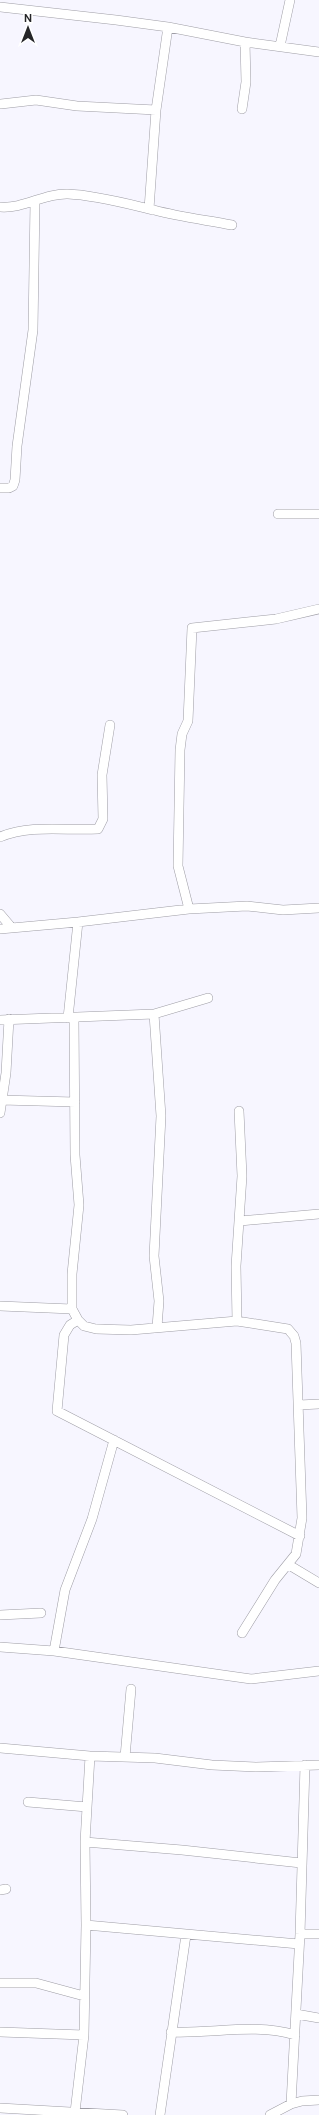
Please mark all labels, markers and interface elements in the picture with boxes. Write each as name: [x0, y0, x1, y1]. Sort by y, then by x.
north arrow: [8, 8, 48, 48]
text: N: [24, 11, 32, 25]

